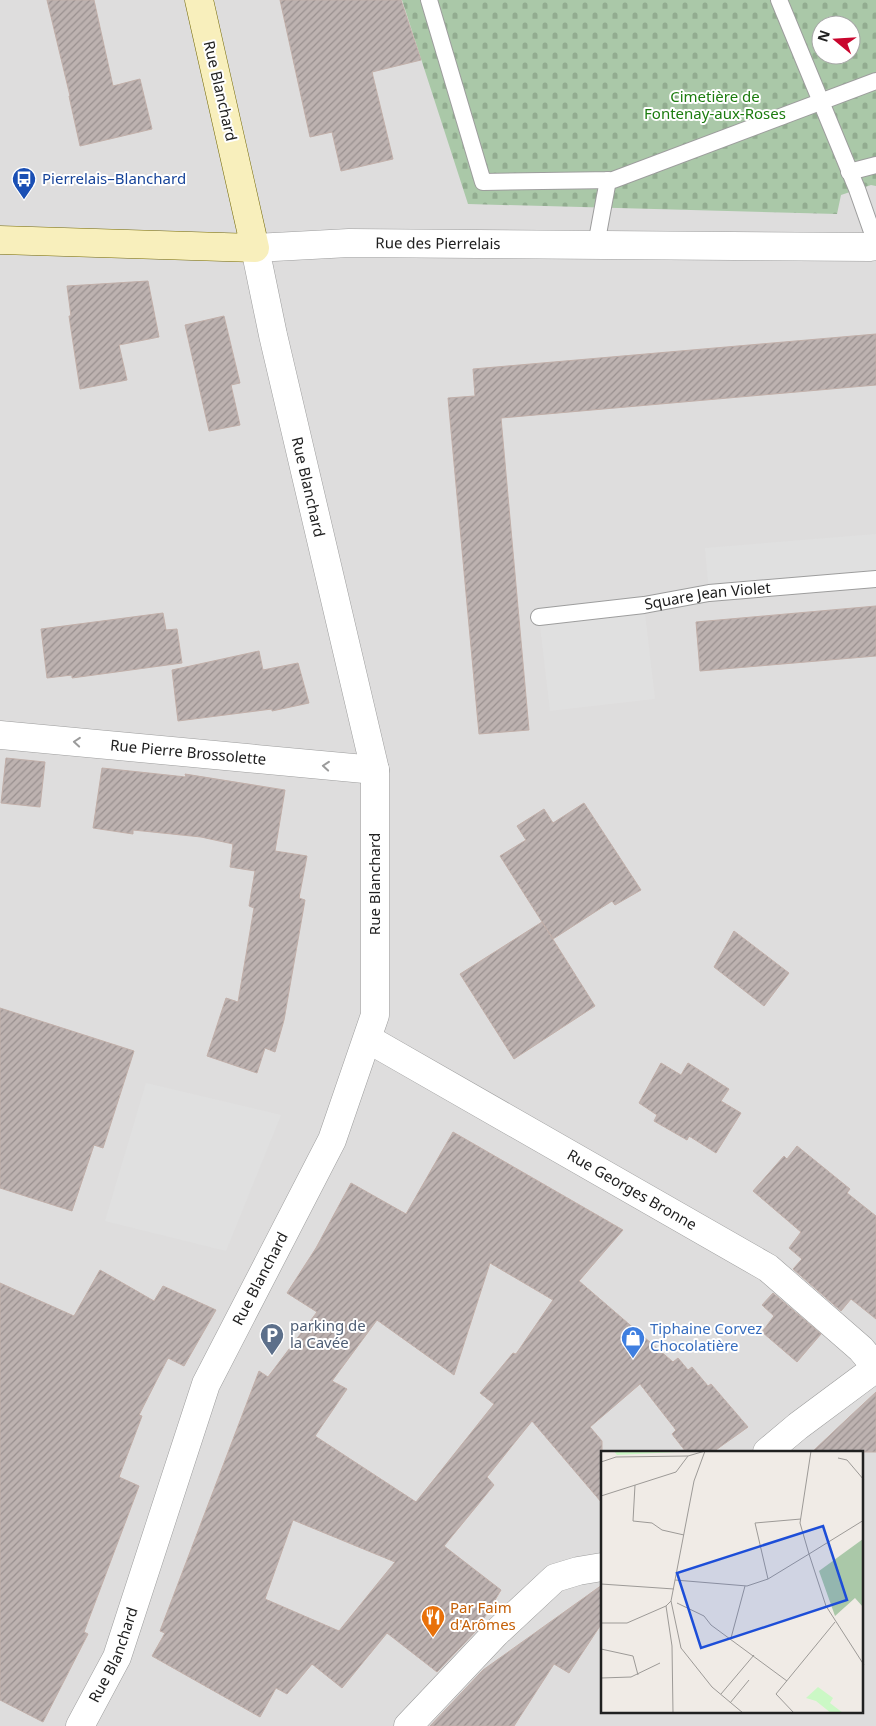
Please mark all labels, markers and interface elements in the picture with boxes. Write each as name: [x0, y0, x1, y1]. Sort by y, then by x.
north arrow: [811, 15, 861, 65]
text: N: [812, 27, 834, 44]
street label: Rue Blanchard: [200, 39, 242, 143]
park label: Cimetière de Fontenay-aux-Roses: [644, 86, 786, 123]
bus stop icon: Pierrelais–Blanchard: [11, 166, 37, 200]
place label: Pierrelais–Blanchard: [42, 168, 186, 188]
street label: Rue des Pierrelais: [375, 232, 501, 253]
street label: Rue Blanchard: [288, 435, 330, 539]
street label: Square Jean Violet: [643, 577, 772, 614]
street label: Rue Pierre Brossolette: [109, 734, 267, 769]
one-way arrow: [73, 737, 81, 748]
one-way arrow: [322, 760, 330, 771]
street label: Rue Blanchard: [364, 833, 384, 935]
street label: Rue Georges Bronne: [564, 1144, 701, 1234]
street label: Rue Blanchard: [227, 1228, 292, 1328]
place label: parking de la Cavée: [290, 1315, 366, 1352]
place label: Tiphaine Corvez Chocolatière: [650, 1318, 762, 1355]
parking icon: parking de la Cavée: [259, 1322, 285, 1356]
shop icon: Tiphaine Corvez Chocolatière: [620, 1325, 646, 1359]
inset map: [601, 1451, 864, 1714]
place label: Par Faim d'Arômes: [450, 1597, 516, 1634]
street label: Rue Blanchard: [83, 1604, 142, 1706]
restaurant icon: Par Faim d'Arômes: [420, 1604, 446, 1638]

